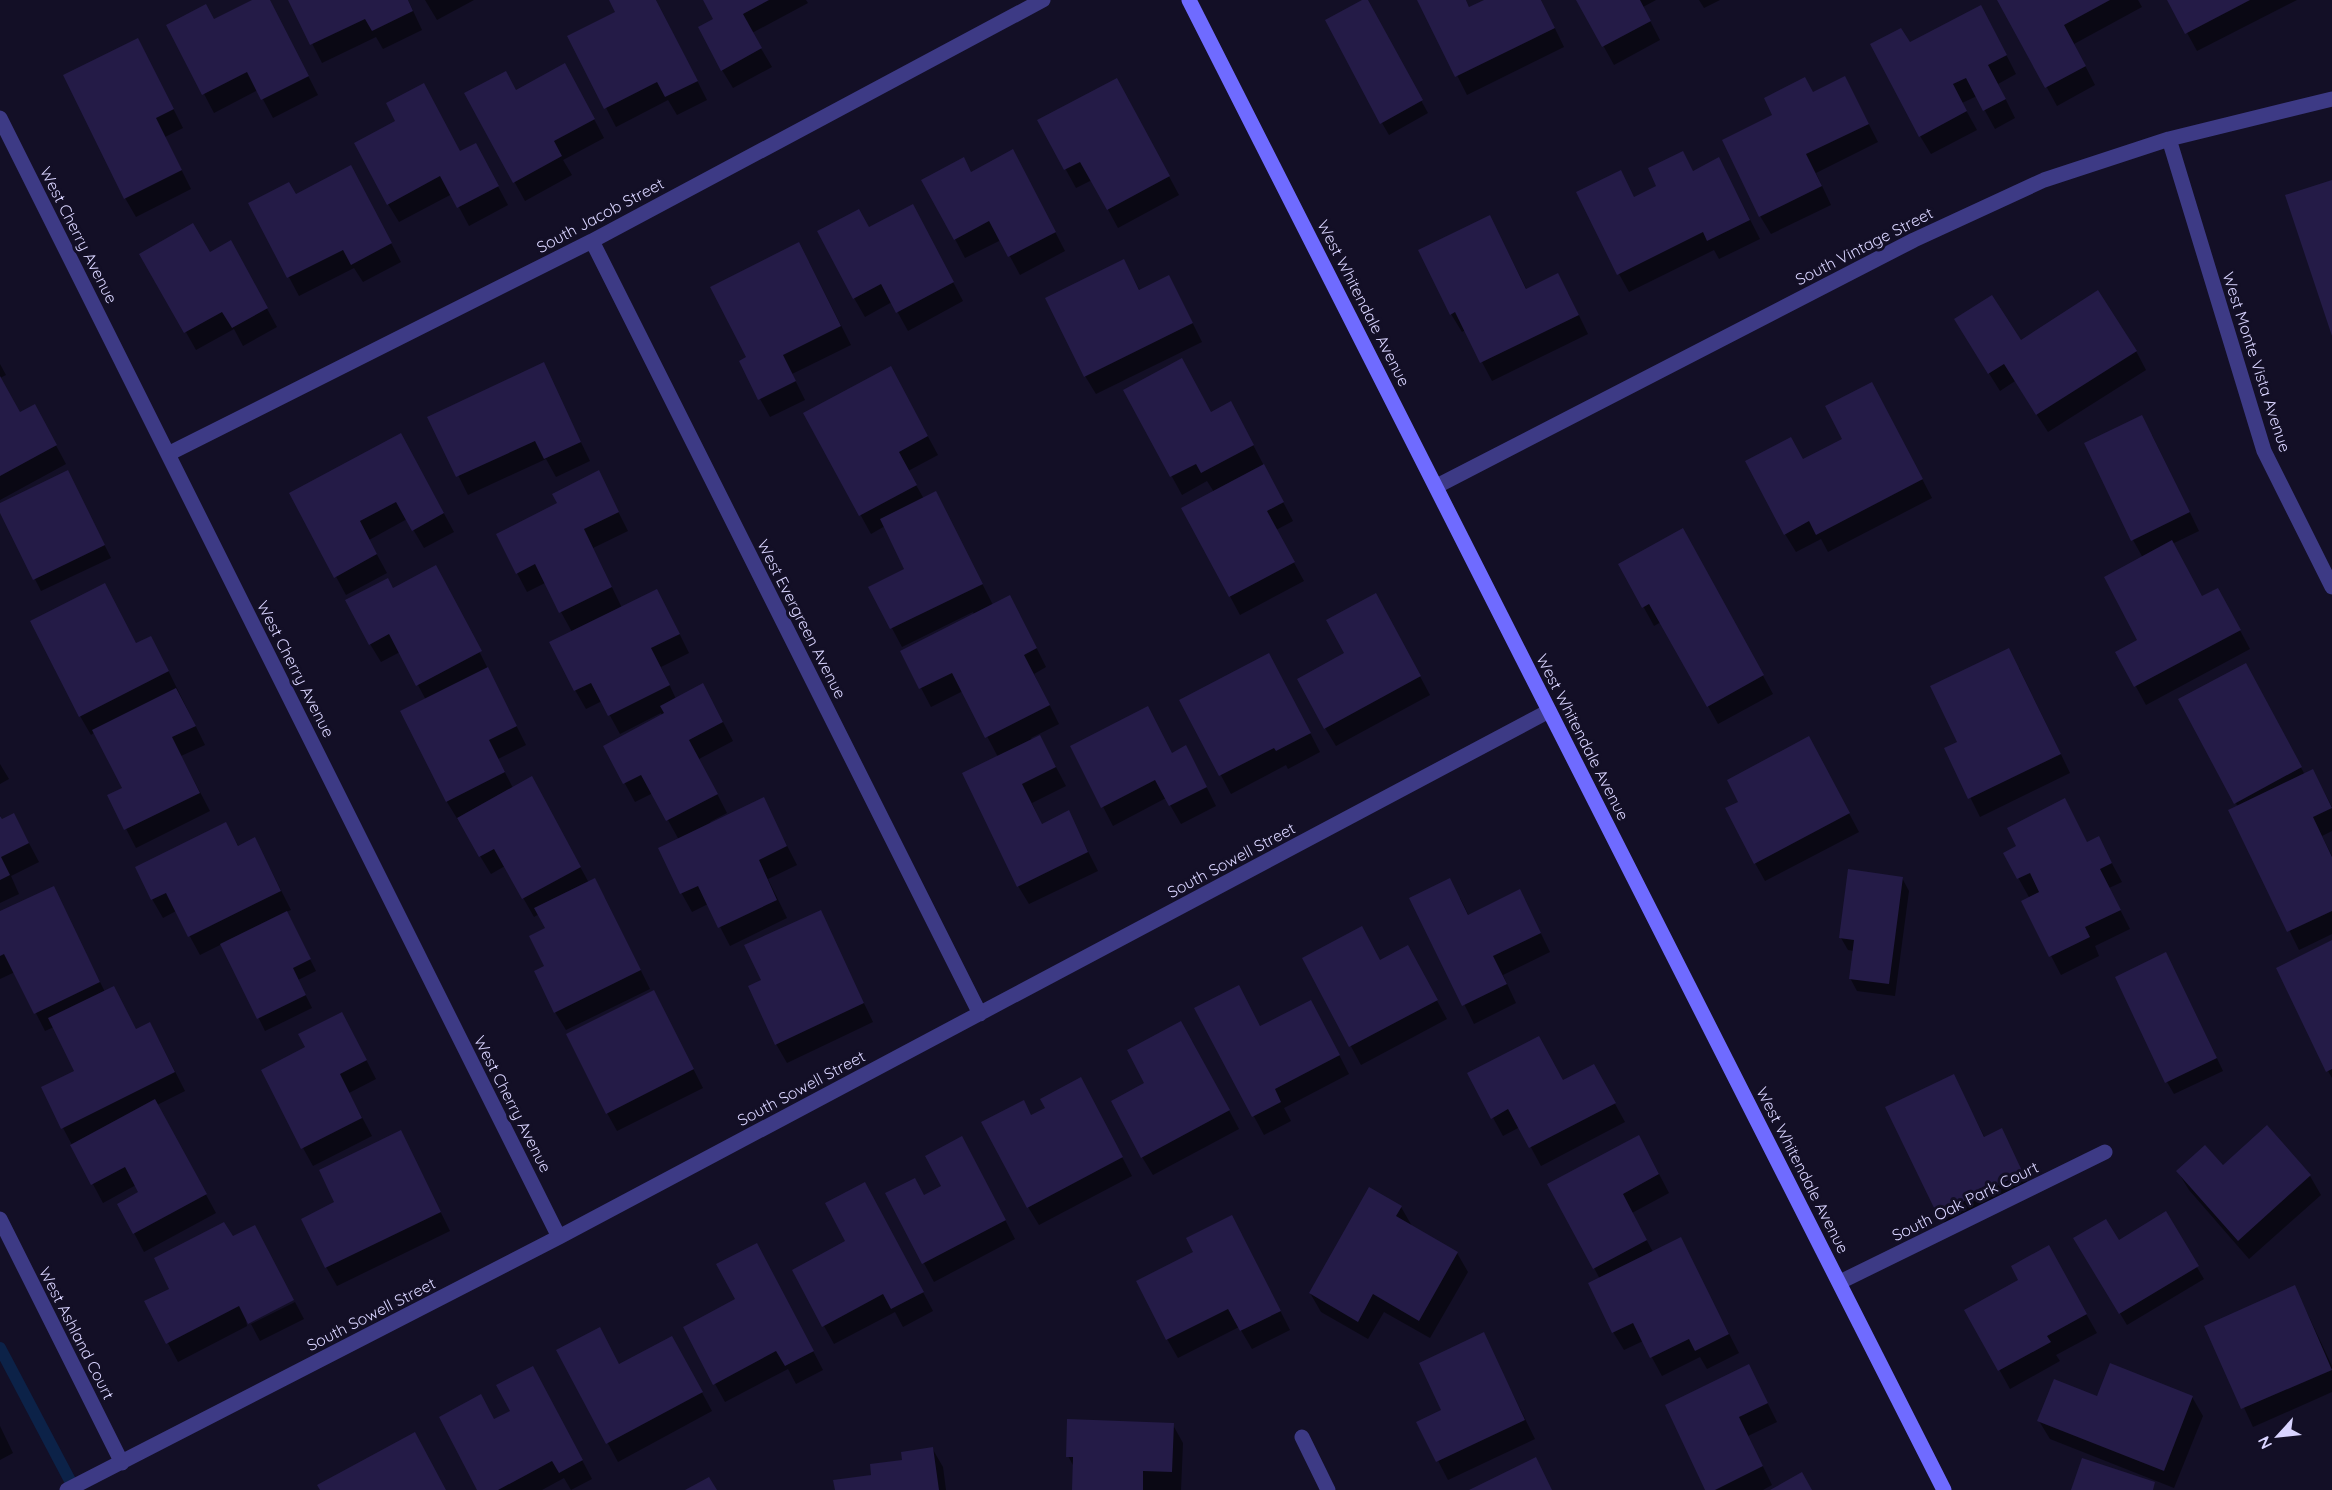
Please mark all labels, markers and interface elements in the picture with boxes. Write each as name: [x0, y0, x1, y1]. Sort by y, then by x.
street label: West Cherry Avenue: [36, 163, 122, 307]
street label: South Jacob Street: [533, 173, 667, 257]
street label: South Vintage Street: [1792, 203, 1936, 289]
street label: West Whitendale Avenue: [1313, 216, 1415, 390]
street label: West Monte Vista Avenue: [2218, 269, 2296, 455]
street label: West Evergreen Avenue: [753, 536, 851, 702]
street label: West Cherry Avenue: [253, 597, 339, 741]
street label: West Whitendale Avenue: [1532, 650, 1634, 824]
street label: South Sowell Street: [1164, 818, 1298, 902]
street label: West Cherry Avenue: [470, 1032, 556, 1176]
street label: South Sowell Street: [734, 1046, 868, 1130]
street label: West Whitendale Avenue: [1752, 1083, 1854, 1257]
street label: South Oak Park Court: [1888, 1157, 2042, 1245]
street label: West Ashland Court: [35, 1263, 119, 1403]
street label: South Sowell Street: [303, 1273, 439, 1355]
north arrow: [2248, 1406, 2308, 1466]
text: N: [2253, 1433, 2276, 1453]

